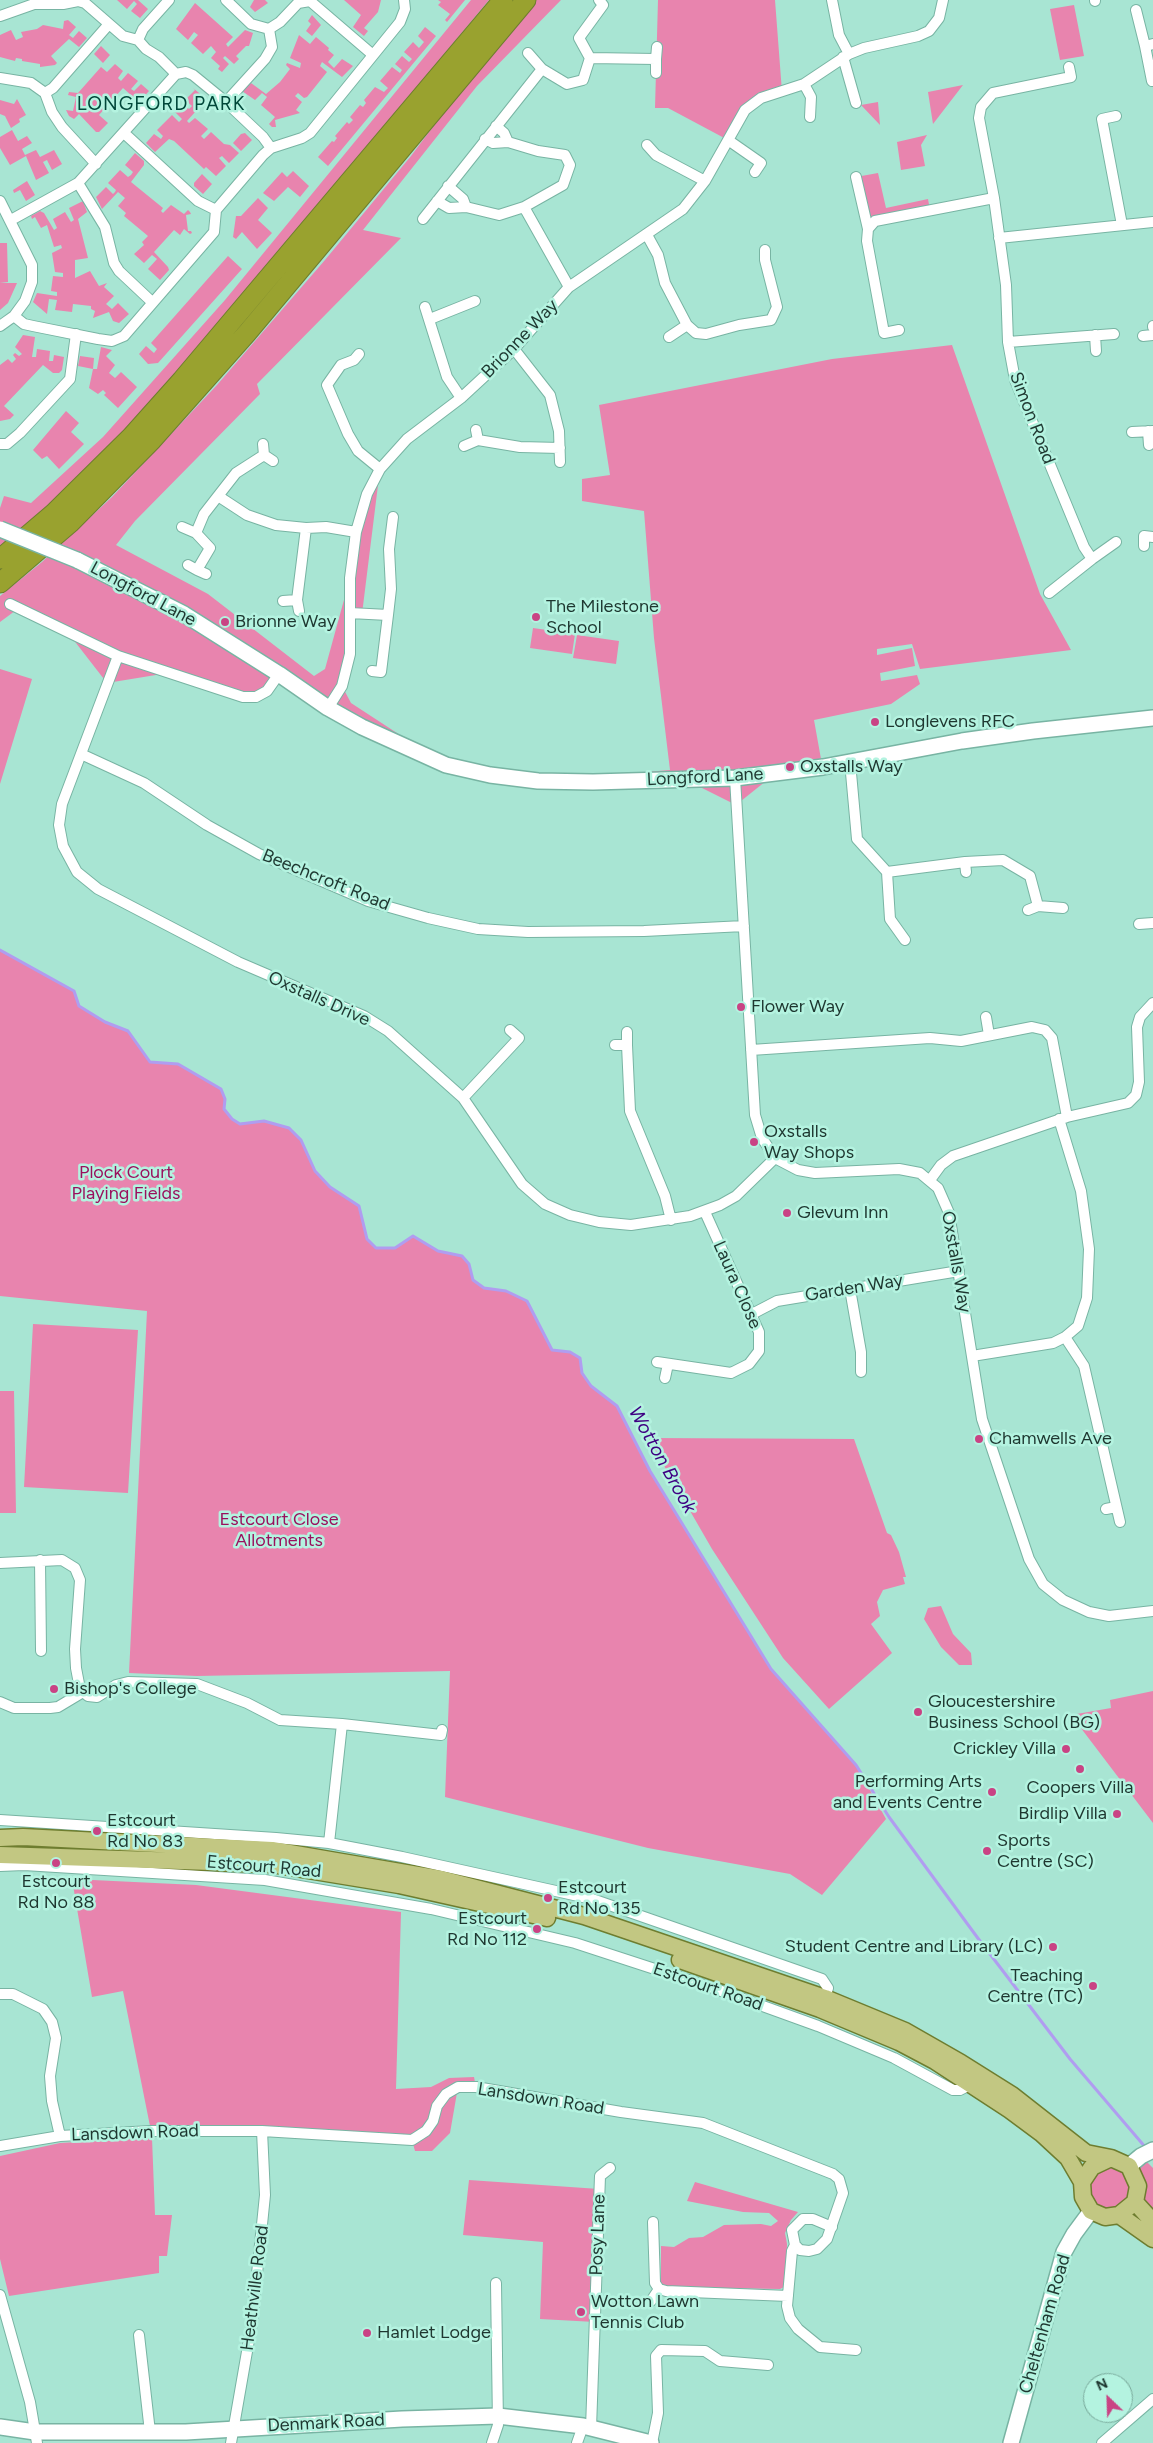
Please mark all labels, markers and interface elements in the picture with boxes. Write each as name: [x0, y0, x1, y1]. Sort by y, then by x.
district label: LONGFORD PARK: [75, 93, 247, 115]
street label: Brionne Way: [477, 295, 563, 383]
street label: Simon Road: [1005, 369, 1059, 467]
street label: Longford Lane: [86, 557, 200, 631]
place label: The Milestone School: [546, 596, 659, 638]
place label: Brionne Way: [235, 611, 336, 633]
marker: The Milestone School: [530, 611, 542, 623]
marker: Brionne Way: [219, 616, 231, 628]
place label: Longlevens RFC: [885, 711, 1015, 733]
marker: Longlevens RFC: [869, 716, 881, 728]
place label: Oxstalls Way: [800, 756, 903, 778]
marker: Oxstalls Way: [784, 761, 796, 773]
street label: Longford Lane: [646, 763, 764, 791]
street label: Beechcroft Road: [259, 845, 393, 915]
street label: Oxstalls Drive: [265, 967, 373, 1031]
place label: Flower Way: [751, 996, 844, 1018]
marker: Flower Way: [735, 1001, 747, 1013]
place label: Oxstalls Way Shops: [764, 1121, 854, 1164]
marker: Oxstalls Way Shops: [748, 1136, 760, 1148]
park label: Plock Court Playing Fields: [72, 1162, 180, 1204]
place label: Glevum Inn: [797, 1202, 888, 1224]
marker: Glevum Inn: [781, 1207, 793, 1219]
street label: Oxstalls Way: [936, 1210, 976, 1314]
street label: Laura Close: [708, 1238, 766, 1332]
street label: Garden Way: [803, 1270, 905, 1306]
water label: Wotton Brook: [623, 1402, 701, 1518]
place label: Chamwells Ave: [989, 1428, 1112, 1450]
marker: Chamwells Ave: [973, 1433, 985, 1445]
park label: Estcourt Close Allotments: [220, 1509, 338, 1552]
place label: Bishop's College: [64, 1678, 197, 1700]
marker: Bishop's College: [48, 1683, 60, 1695]
place label: Gloucestershire Business School (BG): [928, 1691, 1100, 1734]
marker: Gloucestershire Business School (BG): [912, 1706, 924, 1718]
place label: Crickley Villa: [953, 1738, 1056, 1760]
marker: Crickley Villa: [1060, 1743, 1072, 1755]
marker: Coopers Villa: [1074, 1763, 1086, 1775]
place label: Performing Arts and Events Centre: [833, 1771, 982, 1814]
place label: Coopers Villa: [1027, 1777, 1133, 1799]
marker: Performing Arts and Events Centre: [986, 1786, 998, 1798]
place label: Birdlip Villa: [1018, 1803, 1107, 1825]
marker: Birdlip Villa: [1111, 1808, 1123, 1820]
place label: Estcourt Rd No 83: [107, 1810, 183, 1852]
marker: Estcourt Rd No 83: [91, 1825, 103, 1837]
place label: Sports Centre (SC): [997, 1830, 1094, 1872]
marker: Sports Centre (SC): [981, 1845, 993, 1857]
street label: Estcourt Road: [206, 1851, 322, 1883]
marker: Estcourt Rd No 88: [50, 1857, 62, 1869]
place label: Estcourt Rd No 88: [17, 1871, 95, 1914]
place label: Estcourt Rd No 135: [558, 1877, 641, 1920]
marker: Estcourt Rd No 135: [542, 1892, 554, 1904]
place label: Estcourt Rd No 112: [447, 1908, 527, 1950]
marker: Estcourt Rd No 112: [531, 1923, 543, 1935]
place label: Student Centre and Library (LC): [785, 1936, 1043, 1958]
marker: Student Centre and Library (LC): [1047, 1941, 1059, 1953]
street label: Estcourt Road: [650, 1958, 766, 2016]
place label: Teaching Centre (TC): [987, 1965, 1083, 2008]
marker: Teaching Centre (TC): [1087, 1980, 1099, 1992]
street label: Lansdown Road: [476, 2078, 606, 2120]
street label: Lansdown Road: [71, 2120, 199, 2146]
street label: Posy Lane: [586, 2194, 610, 2276]
street label: Heathville Road: [237, 2224, 273, 2352]
street label: Cheltenham Road: [1015, 2252, 1075, 2396]
place label: Wotton Lawn Tennis Club: [591, 2291, 699, 2334]
marker: Wotton Lawn Tennis Club: [575, 2306, 587, 2318]
place label: Hamlet Lodge: [377, 2322, 491, 2344]
marker: Hamlet Lodge: [361, 2327, 373, 2339]
north arrow: [1083, 2373, 1133, 2423]
text: N: [1094, 2375, 1110, 2395]
street label: Denmark Road: [267, 2409, 385, 2437]

